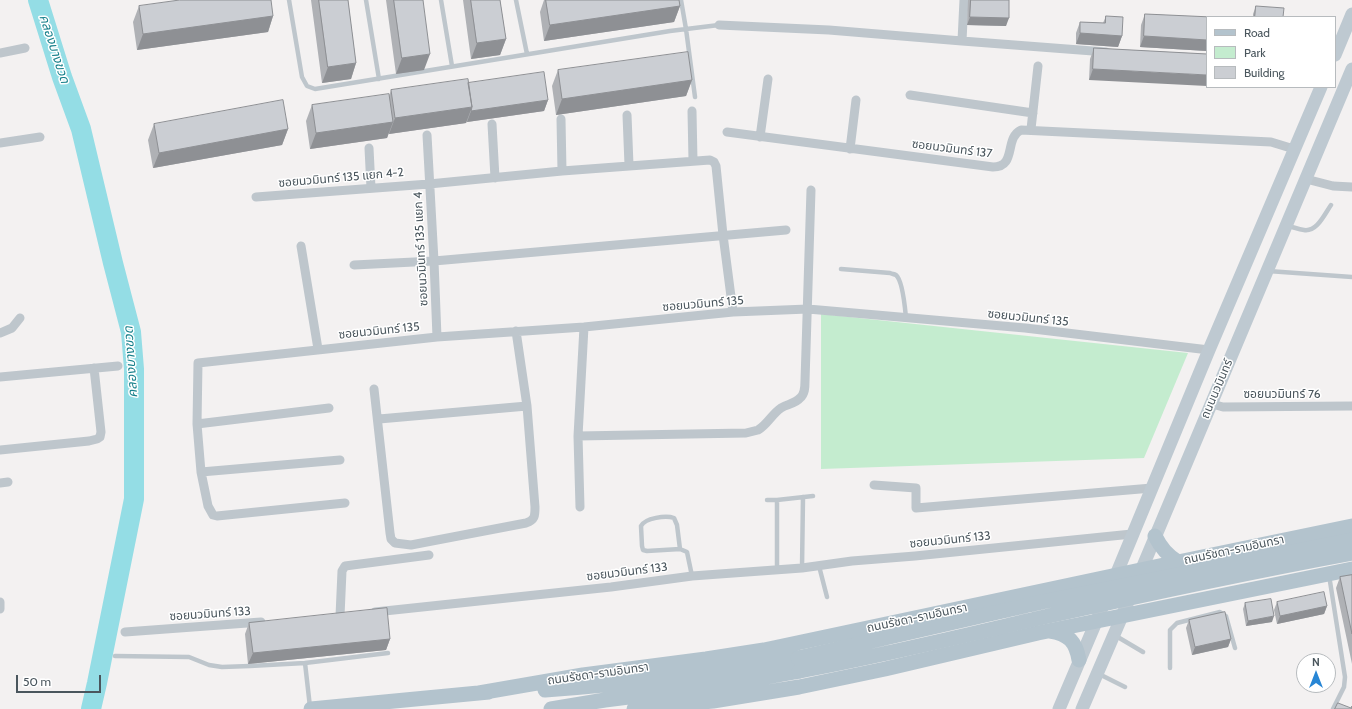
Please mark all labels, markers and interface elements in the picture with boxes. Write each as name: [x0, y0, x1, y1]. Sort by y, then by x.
water label: คลองบางขวด: [36, 13, 72, 85]
legend: [1206, 16, 1336, 88]
text: Road: [1244, 25, 1270, 40]
text: Park: [1244, 45, 1266, 60]
text: Building: [1244, 65, 1285, 80]
street label: ซอยนวมินทร์ 137: [911, 137, 993, 161]
street label: ซอยนวมินทร์ 135 แยก 4-2: [278, 165, 404, 191]
street label: ซอยนวมินทร์ 135 แยก 4: [411, 191, 431, 307]
street label: ซอยนวมินทร์ 135: [662, 293, 744, 315]
street label: ซอยนวมินทร์ 135: [987, 307, 1069, 329]
street label: ซอยนวมินทร์ 135: [338, 320, 420, 342]
water label: คลองบางขวด: [121, 326, 141, 398]
street label: ถนนนวมินทร์: [1198, 357, 1236, 421]
street label: ซอยนวมินทร์ 76: [1243, 387, 1321, 401]
street label: ซอยนวมินทร์ 133: [909, 529, 991, 551]
street label: ถนนรัชดา-รามอินทรา: [1183, 532, 1285, 568]
street label: ซอยนวมินทร์ 133: [586, 560, 668, 584]
street label: ถนนรัชดา-รามอินทรา: [866, 600, 968, 636]
street label: ซอยนวมินทร์ 133: [169, 604, 251, 624]
north arrow: [1296, 653, 1336, 693]
text: N: [1312, 655, 1320, 669]
street label: ถนนรัชดา-รามอินทรา: [546, 660, 650, 688]
scale bar: [18, 667, 103, 693]
text: 50 m: [23, 674, 51, 689]

